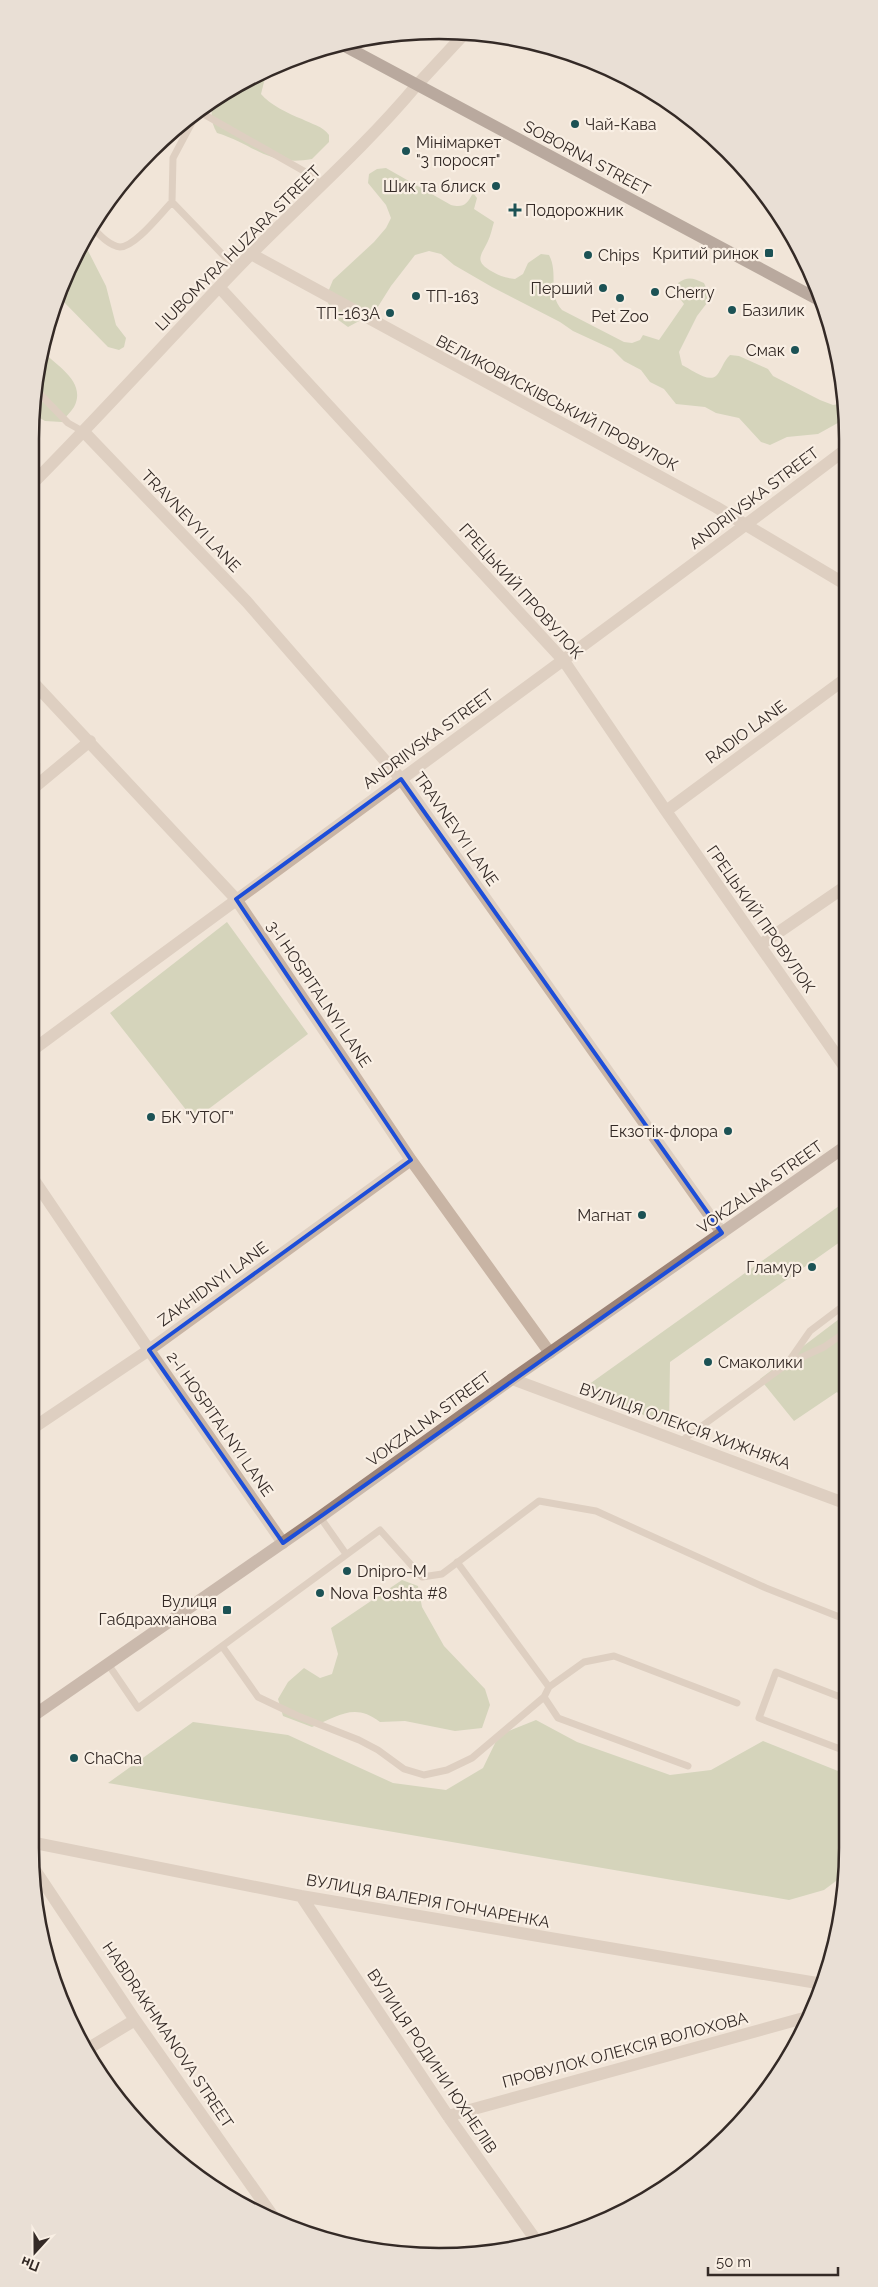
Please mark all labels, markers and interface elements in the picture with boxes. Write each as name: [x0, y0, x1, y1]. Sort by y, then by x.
place label: Чай-Кава: [585, 115, 656, 134]
street label: SOBORNA STREET: [520, 117, 654, 200]
marker: Чай-Кава: [569, 118, 581, 130]
place label: Мінімаркет "3 поросят": [416, 133, 501, 170]
marker: Мінімаркет "3 поросят": [400, 145, 412, 157]
street label: LIUBOMYRA HUZARA STREET: [151, 161, 325, 335]
place label: Шик та блиск: [383, 177, 486, 196]
marker: Шик та блиск: [490, 180, 502, 192]
place label: Подорожник: [525, 201, 624, 220]
marker: Подорожник: [509, 204, 521, 216]
place label: Критий ринок: [652, 244, 759, 263]
place label: Chips: [598, 246, 640, 265]
marker: Критий ринок: [763, 247, 775, 259]
marker: Chips: [582, 249, 594, 261]
place label: Перший: [531, 279, 593, 298]
marker: Перший: [597, 282, 609, 294]
place label: Cherry: [665, 283, 715, 302]
marker: Cherry: [649, 286, 661, 298]
place label: ТП-163: [426, 287, 479, 306]
marker: ТП-163: [410, 290, 422, 302]
marker: Pet Zoo: [614, 292, 626, 304]
place label: Базилик: [742, 301, 805, 320]
place label: ТП-163А: [316, 304, 380, 323]
marker: Базилик: [726, 304, 738, 316]
marker: ТП-163А: [384, 307, 396, 319]
place label: Pet Zoo: [591, 307, 649, 326]
street label: ВЕЛИКОВИСКІВСЬКИЙ ПРОВУЛОК: [433, 331, 681, 475]
place label: Смак: [746, 341, 785, 360]
marker: Смак: [789, 344, 801, 356]
street label: ANDRIIVSKA STREET: [686, 443, 823, 553]
street label: TRAVNEVYI LANE: [137, 466, 245, 576]
street label: ГРЕЦЬКИЙ ПРОВУЛОК: [455, 519, 587, 663]
street label: ANDRIIVSKA STREET: [359, 685, 497, 793]
street label: RADIO LANE: [702, 696, 790, 768]
street label: TRAVNEVYI LANE: [410, 768, 503, 890]
street label: ГРЕЦЬКИЙ ПРОВУЛОК: [703, 842, 819, 996]
street label: 3-I HOSPITALNYI LANE: [263, 917, 375, 1071]
place label: БК "УТОГ": [161, 1108, 234, 1127]
marker: БК "УТОГ": [145, 1111, 157, 1123]
place label: Екзотік-флора: [609, 1122, 718, 1141]
marker: Екзотік-флора: [722, 1125, 734, 1137]
street label: VOKZALNA STREET: [694, 1136, 827, 1237]
place label: Магнат: [577, 1206, 632, 1225]
marker: Магнат: [636, 1209, 648, 1221]
street label: ZAKHIDNYI LANE: [154, 1238, 272, 1330]
place label: Гламур: [746, 1258, 802, 1277]
marker: Гламур: [806, 1261, 818, 1273]
street label: 2-I HOSPITALNYI LANE: [163, 1348, 277, 1500]
place label: Смаколики: [718, 1353, 803, 1372]
marker: Смаколики: [702, 1356, 714, 1368]
street label: VOKZALNA STREET: [363, 1367, 495, 1470]
street label: ВУЛИЦЯ ОЛЕКСІЯ ХИЖНЯКА: [577, 1379, 793, 1473]
place label: Dnipro-M: [357, 1562, 427, 1581]
marker: Dnipro-M: [341, 1565, 353, 1577]
place label: Nova Poshta #8: [330, 1584, 447, 1603]
marker: Nova Poshta #8: [314, 1587, 326, 1599]
place label: Вулиця Габдрахманова: [99, 1592, 217, 1629]
marker: Вулиця Габдрахманова: [221, 1604, 233, 1616]
place label: ChaCha: [84, 1749, 142, 1768]
marker: ChaCha: [68, 1752, 80, 1764]
street label: ВУЛИЦЯ ВАЛЕРІЯ ГОНЧАРЕНКА: [305, 1870, 551, 1932]
street label: HABDRAKHMANOVA STREET: [99, 1938, 238, 2132]
street label: ВУЛИЦЯ РОДИНИ ЮХНЕЛІВ: [363, 1965, 501, 2157]
street label: ПРОВУЛОК ОЛЕКСІЯ ВОЛОХОВА: [500, 2008, 750, 2092]
north arrow: [10, 2227, 60, 2277]
scale bar: [708, 2244, 838, 2276]
text: Пн: [19, 2253, 42, 2275]
text: 50 m: [716, 2253, 751, 2271]

